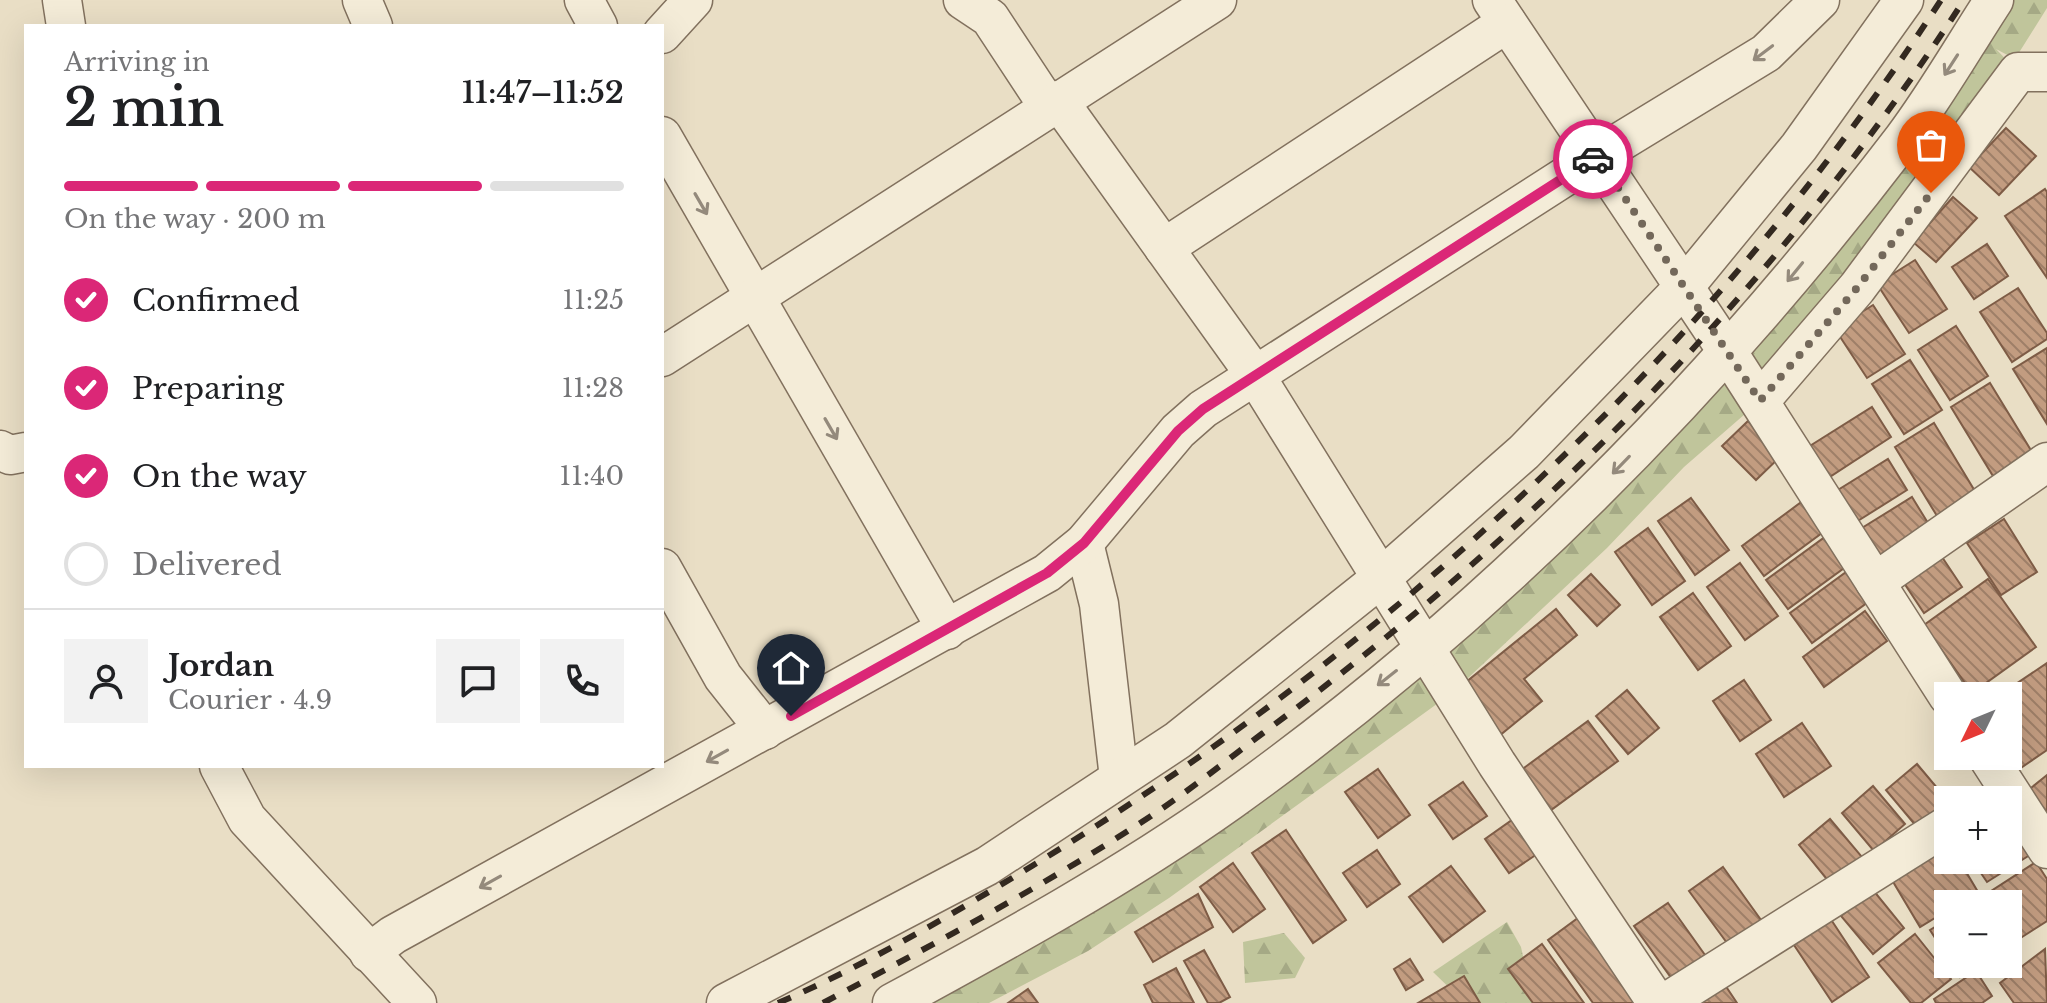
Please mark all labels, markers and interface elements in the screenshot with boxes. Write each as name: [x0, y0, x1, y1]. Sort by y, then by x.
one-way arrow: [1753, 45, 1774, 62]
text: Arriving in: [64, 46, 210, 78]
one-way arrow: [1943, 53, 1959, 76]
text: 11:47–11:52: [462, 74, 624, 111]
text: 2 min: [64, 76, 224, 140]
pin: [1897, 111, 1965, 193]
courier: [1553, 119, 1633, 199]
icon: bag: [1909, 123, 1953, 167]
icon: car: [1571, 137, 1615, 181]
one-way arrow: [693, 192, 709, 215]
text: On the way · 200 m: [64, 203, 326, 235]
one-way arrow: [1786, 262, 1804, 282]
icon: check: [64, 278, 108, 322]
text: Confirmed: [132, 282, 300, 319]
text: 11:25: [563, 284, 624, 316]
icon: check: [64, 366, 108, 410]
text: Preparing: [132, 370, 284, 407]
text: 11:28: [562, 372, 624, 404]
one-way arrow: [823, 417, 839, 440]
icon: check: [64, 454, 108, 498]
one-way arrow: [1611, 455, 1630, 475]
text: On the way: [132, 458, 307, 495]
text: 11:40: [560, 460, 624, 492]
text: Delivered: [132, 546, 282, 583]
pin: [757, 634, 825, 716]
button: person: [64, 639, 148, 723]
button: chat: [436, 639, 520, 723]
button: phone: [540, 639, 624, 723]
icon: home: [769, 646, 813, 690]
text: Jordan: [168, 647, 274, 684]
one-way arrow: [1377, 669, 1398, 686]
north arrow: [1934, 682, 2022, 770]
map controls: [1934, 682, 2022, 978]
text: Courier · 4.9: [168, 684, 332, 716]
one-way arrow: [706, 749, 730, 765]
button: +: [1934, 786, 2022, 874]
one-way arrow: [479, 874, 502, 890]
button: −: [1934, 890, 2022, 978]

